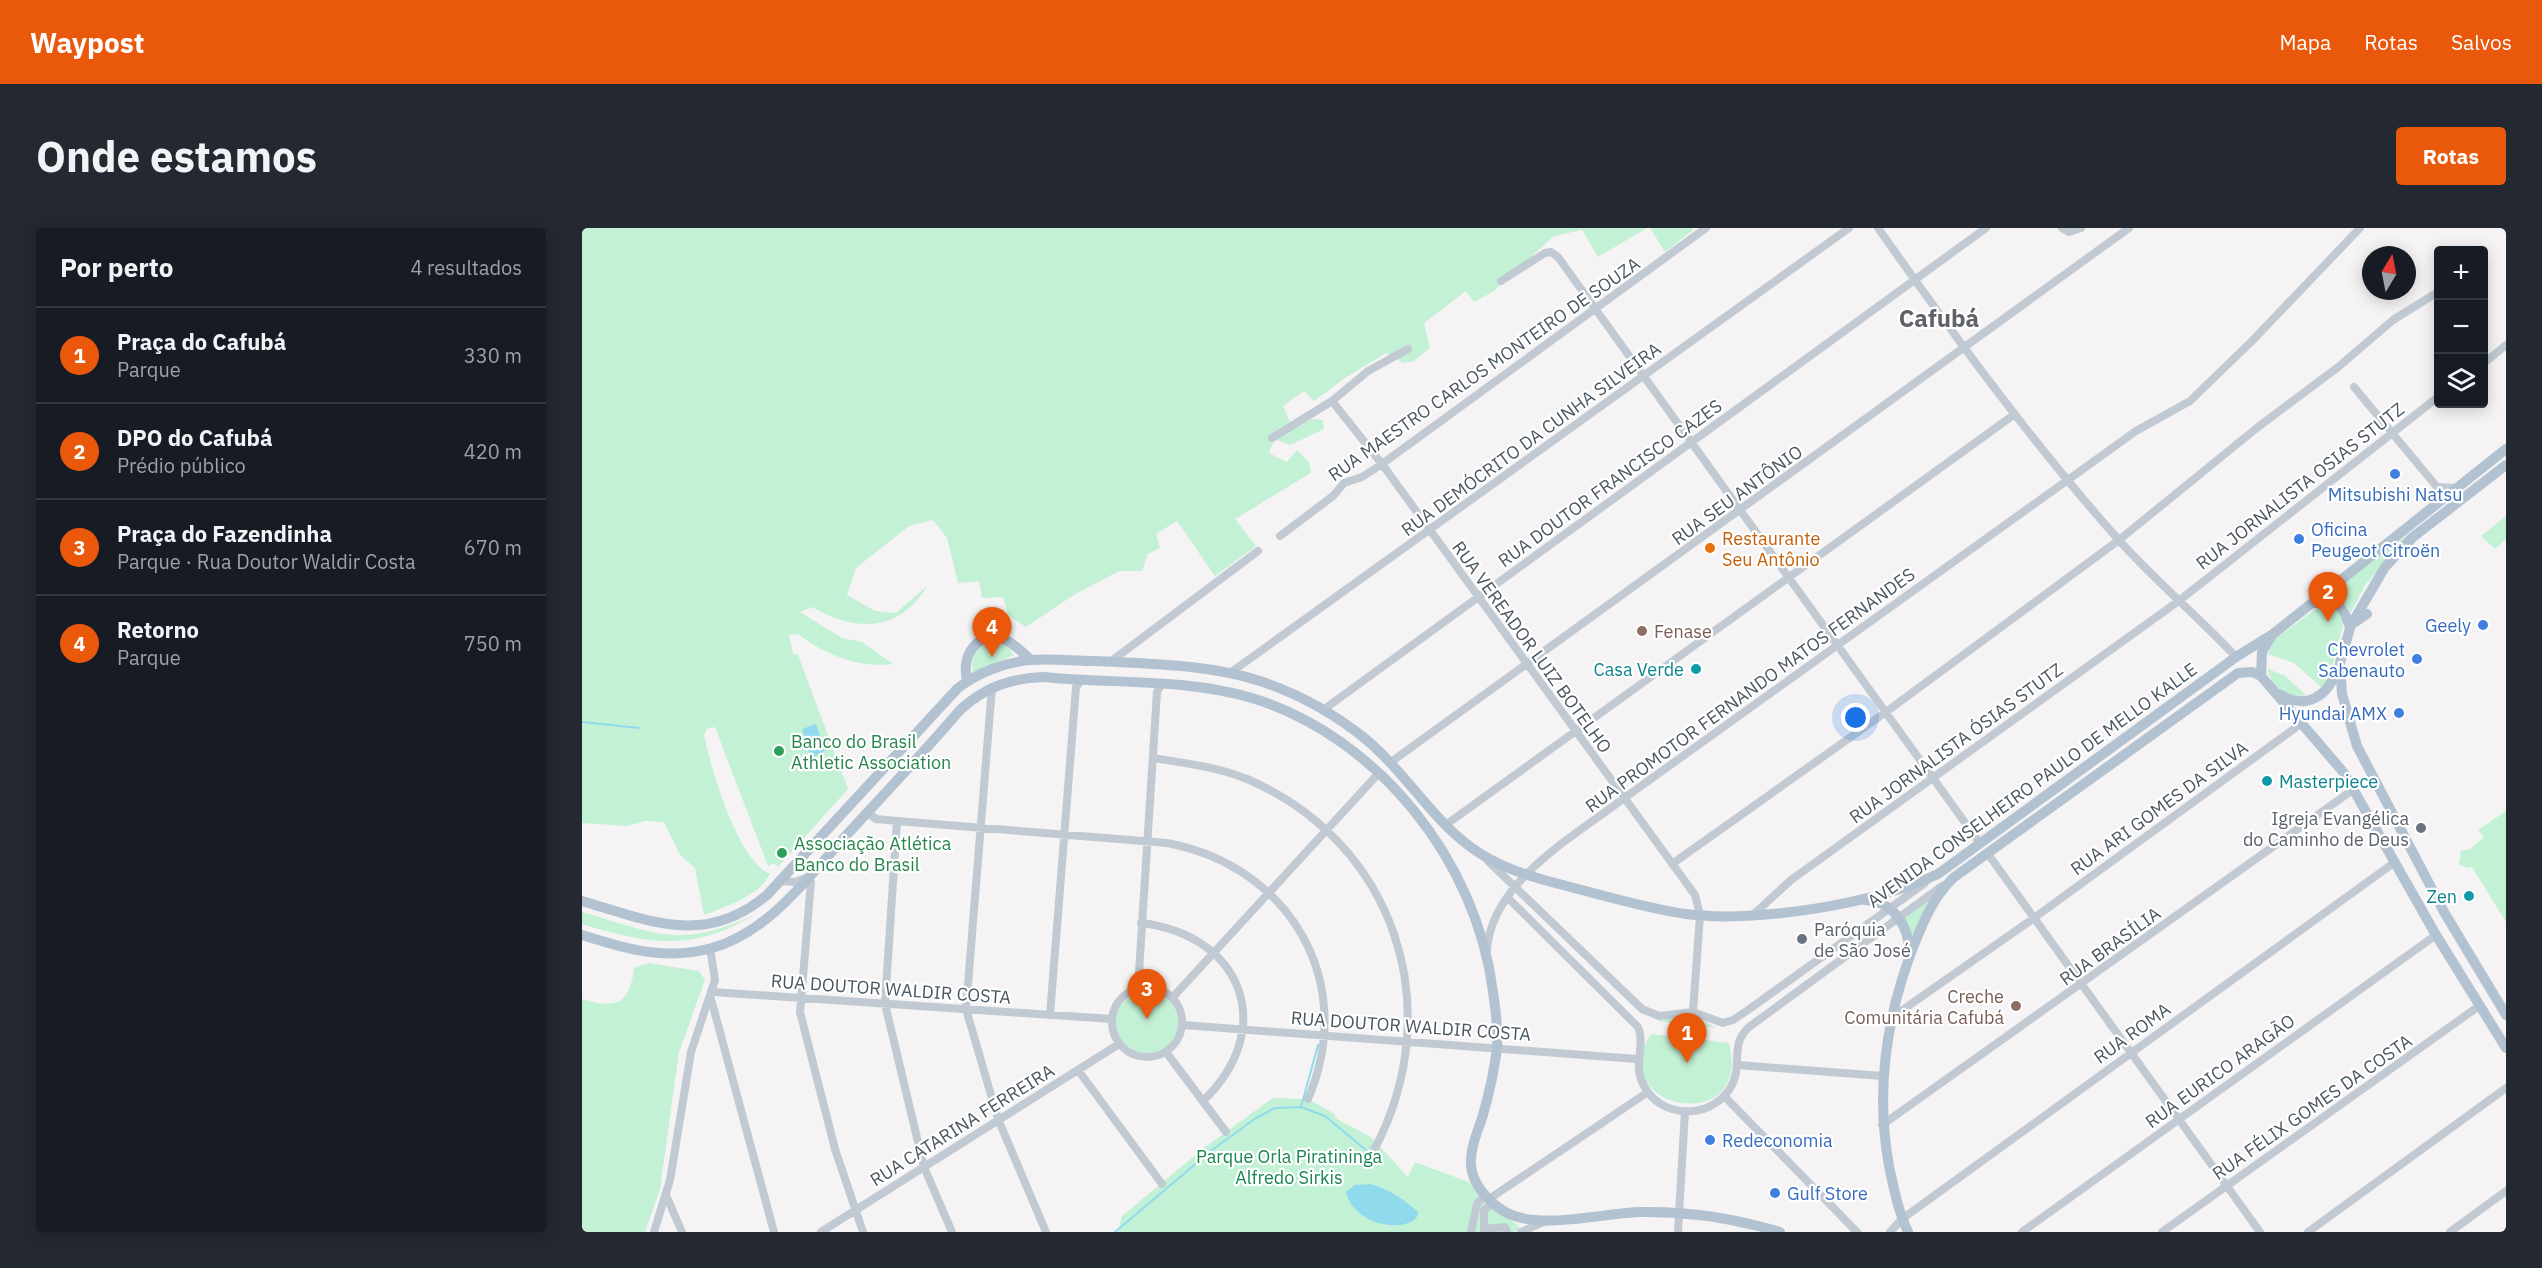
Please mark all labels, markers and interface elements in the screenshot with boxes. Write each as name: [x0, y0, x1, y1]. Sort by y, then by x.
text: Waypost: [30, 24, 144, 61]
text: Mapa: [2280, 28, 2331, 56]
text: Rotas: [2364, 28, 2418, 56]
text: Salvos: [2451, 28, 2512, 56]
button: Rotas: [2396, 127, 2506, 185]
text: Onde estamos: [36, 129, 317, 184]
north arrow: [2362, 246, 2416, 300]
map controls: [2434, 246, 2488, 408]
button: +: [2434, 246, 2488, 300]
text: Por perto: [60, 250, 173, 284]
street label: RUA MAESTRO CARLOS MONTEIRO DE SOUZA: [1324, 252, 1645, 486]
text: 4 resultados: [410, 254, 522, 281]
button: −: [2434, 300, 2488, 354]
district label: Cafubá: [1899, 302, 1979, 334]
text: Praça do Cafubá: [117, 327, 286, 356]
street label: RUA DEMÓCRITO DA CUNHA SILVEIRA: [1397, 337, 1666, 541]
text: 1: [74, 342, 86, 369]
text: 330 m: [464, 342, 522, 369]
button: layers: [2434, 354, 2488, 408]
text: Parque: [117, 356, 181, 383]
street label: RUA DOUTOR FRANCISCO CAZES: [1494, 394, 1726, 572]
street label: RUA JORNALISTA OSIAS STUTZ: [2191, 397, 2409, 575]
text: DPO do Cafubá: [117, 423, 272, 452]
text: 2: [74, 438, 86, 465]
text: 420 m: [464, 438, 522, 465]
street label: RUA SEU ANTÔNIO: [1667, 440, 1807, 550]
text: Prédio público: [117, 452, 246, 479]
marker: Mitsubishi Natsu: [2388, 467, 2402, 481]
place label: Mitsubishi Natsu: [2328, 483, 2462, 506]
place label: Oficina Peugeot Citroën: [2311, 518, 2440, 562]
text: Praça do Fazendinha: [117, 519, 332, 548]
place label: Restaurante Seu Antônio: [1722, 527, 1821, 571]
marker: Oficina Peugeot Citroën: [2292, 532, 2306, 546]
text: 3: [74, 534, 86, 561]
text: 670 m: [464, 534, 522, 561]
street label: RUA VEREADOR LUIZ BOTELHO: [1447, 536, 1617, 758]
marker: Restaurante Seu Antônio: [1703, 541, 1717, 555]
text: Parque · Rua Doutor Waldir Costa: [117, 548, 416, 575]
street label: RUA PROMOTOR FERNANDO MATOS FERNANDES: [1581, 563, 1919, 817]
pin: 2: [2308, 572, 2348, 622]
pin: 4: [972, 608, 1012, 657]
place label: Geely: [2425, 614, 2471, 637]
text: Retorno: [117, 615, 199, 644]
marker: Geely: [2476, 618, 2490, 632]
place label: Fenase: [1654, 620, 1712, 643]
marker: Fenase: [1635, 624, 1649, 638]
text: 4: [74, 630, 86, 657]
text: 750 m: [464, 630, 522, 657]
place label: Chevrolet Sabenauto: [2318, 638, 2405, 682]
text: Parque: [117, 644, 181, 671]
marker: Chevrolet Sabenauto: [2410, 652, 2424, 666]
place label: Casa Verde: [1593, 658, 1684, 681]
street label: RUA JORNALISTA ÓSIAS STUTZ: [1845, 658, 2067, 828]
street label: AVENIDA CONSELHEIRO PAULO DE MELLO KALLE: [1863, 658, 2201, 912]
marker: Casa Verde: [1689, 662, 1703, 676]
place label: Hyundai AMX: [2279, 702, 2387, 725]
your location: [1841, 703, 1870, 732]
marker: Hyundai AMX: [2392, 706, 2406, 720]
place label: Banco do Brasil Athletic Association: [791, 730, 951, 774]
street label: RUA ARI GOMES DA SILVA: [2066, 736, 2253, 880]
marker: Banco do Brasil Athletic Association: [772, 744, 786, 758]
place label: Masterpiece: [2279, 770, 2378, 793]
marker: Masterpiece: [2260, 774, 2274, 788]
place label: Igreja Evangélica do Caminho de Deus: [2243, 807, 2409, 851]
marker: Igreja Evangélica do Caminho de Deus: [2414, 821, 2428, 835]
place label: Associação Atlética Banco do Brasil: [794, 832, 952, 876]
marker: Associação Atlética Banco do Brasil: [775, 846, 789, 860]
place label: Zen: [2427, 885, 2457, 908]
marker: Zen: [2462, 889, 2476, 903]
street label: RUA BRASÍLIA: [2055, 901, 2165, 990]
place label: Paróquia de São José: [1814, 918, 1911, 962]
marker: Paróquia de São José: [1795, 932, 1809, 946]
street label: RUA DOUTOR WALDIR COSTA: [770, 969, 1012, 1009]
pin: 3: [1128, 970, 1166, 1019]
place label: Creche Comunitária Cafubá: [1844, 985, 2004, 1029]
street label: RUA ROMA: [2089, 997, 2175, 1069]
marker: Creche Comunitária Cafubá: [2009, 999, 2023, 1013]
street label: RUA DOUTOR WALDIR COSTA: [1290, 1006, 1532, 1046]
street label: RUA EURICO ARAGÃO: [2141, 1009, 2299, 1133]
pin: 1: [1668, 1014, 1706, 1063]
street label: RUA FÉLIX GOMES DA COSTA: [2208, 1029, 2417, 1185]
street label: RUA CATARINA FERREIRA: [866, 1059, 1059, 1191]
place label: Redeconomia: [1722, 1129, 1833, 1152]
marker: Redeconomia: [1703, 1133, 1717, 1147]
park label: Parque Orla Piratininga Alfredo Sirkis: [1196, 1145, 1382, 1189]
place label: Gulf Store: [1787, 1182, 1868, 1205]
marker: Gulf Store: [1768, 1186, 1782, 1200]

